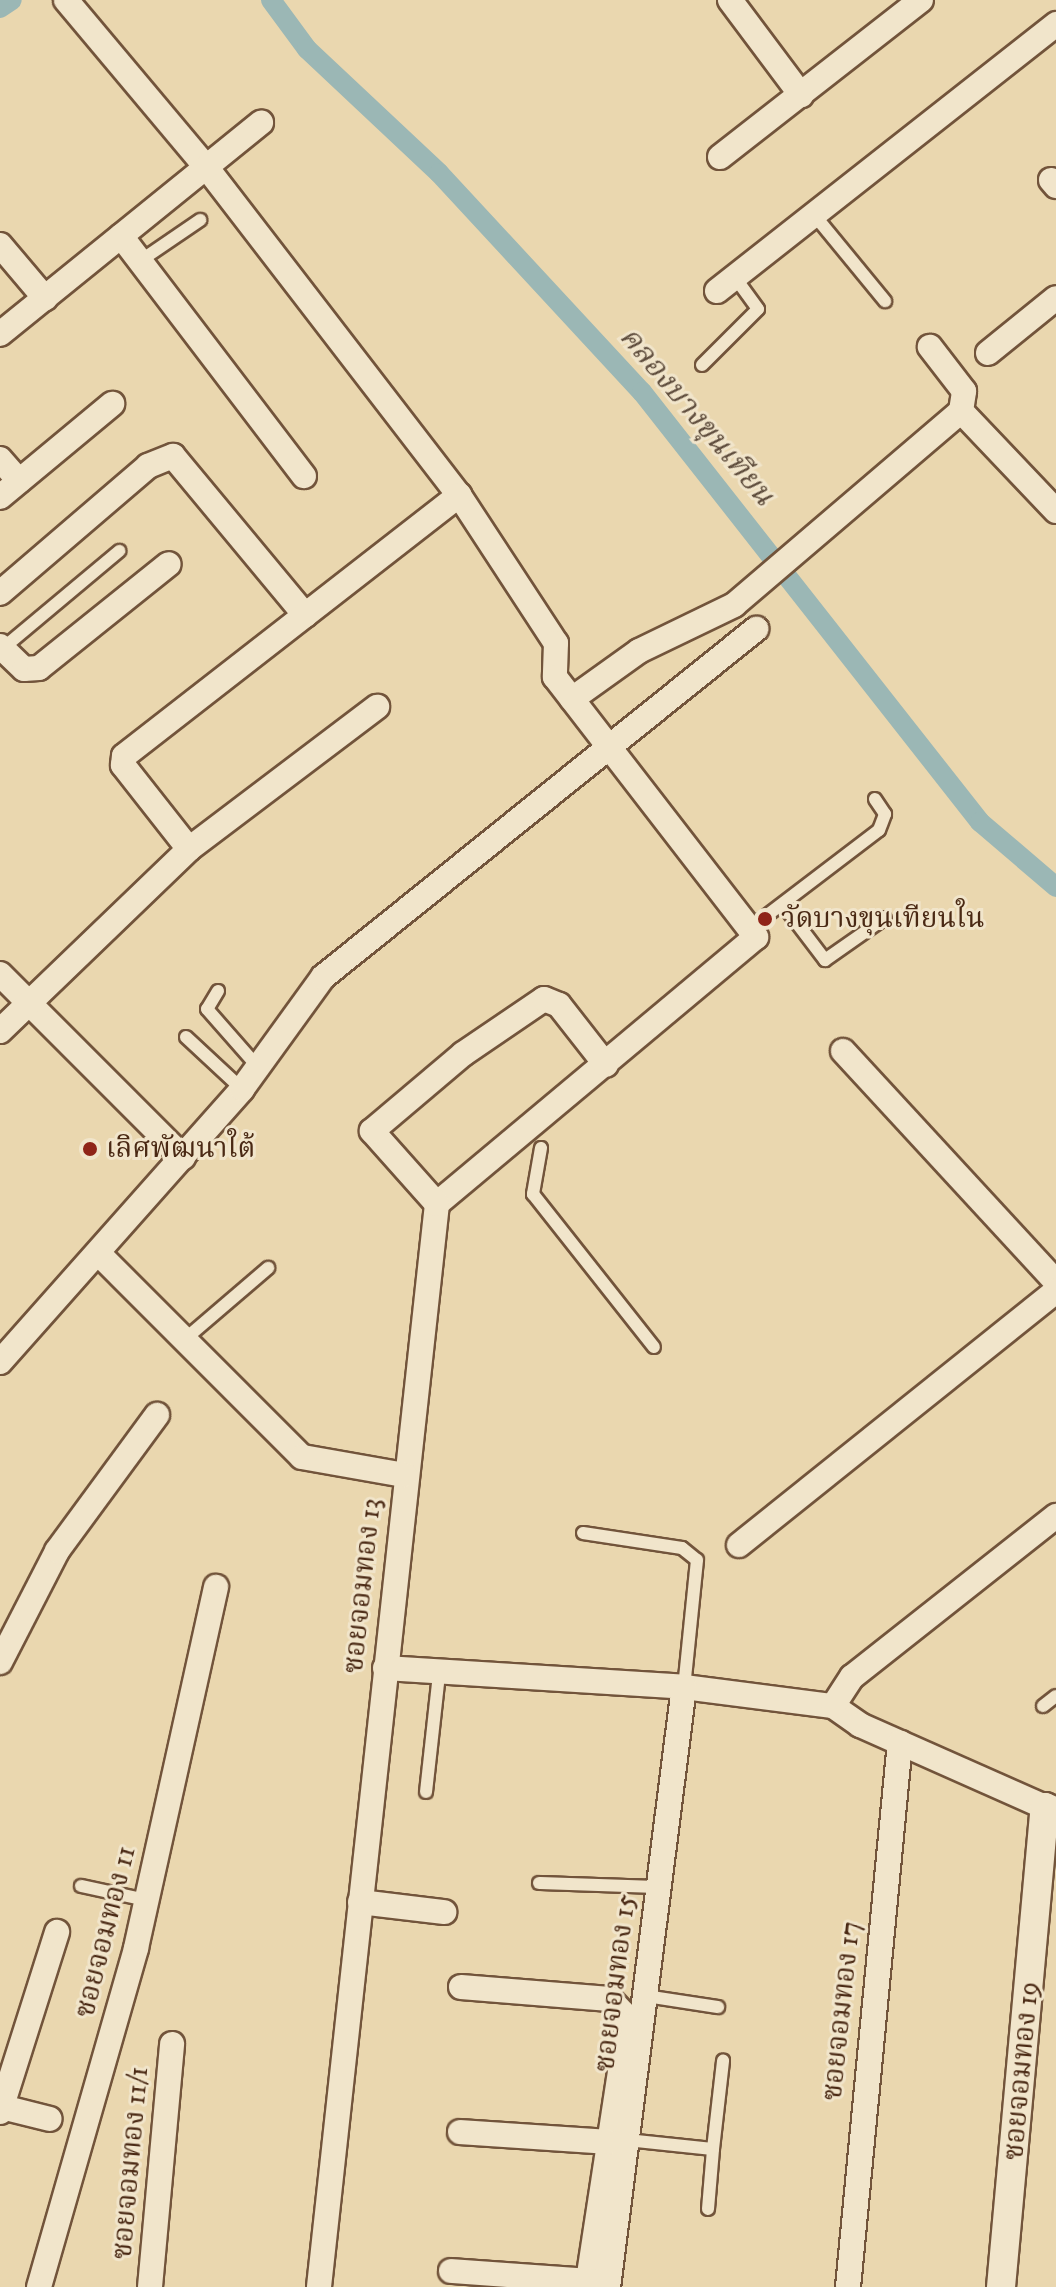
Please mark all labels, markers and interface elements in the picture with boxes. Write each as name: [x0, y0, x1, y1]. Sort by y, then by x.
water label: คลองบางขุนเทียน: [611, 320, 781, 514]
place label: วัดบางขุนเทียนใน: [781, 902, 984, 936]
marker: วัดบางขุนเทียนใน: [756, 910, 774, 928]
place label: เลิศพัฒนาใต้: [106, 1132, 255, 1166]
marker: เลิศพัฒนาใต้: [81, 1140, 99, 1158]
street label: ซอยจอมทอง 13: [337, 1497, 389, 1675]
street label: ซอยจอมทอง 11: [68, 1843, 144, 2021]
street label: ซอยจอมทอง 15: [588, 1892, 644, 2074]
street label: ซอยจอมทอง 17: [816, 1920, 868, 2102]
street label: ซอยจอมทอง 19: [997, 1980, 1047, 2162]
street label: ซอยจอมทอง 11/1: [106, 2065, 156, 2261]

